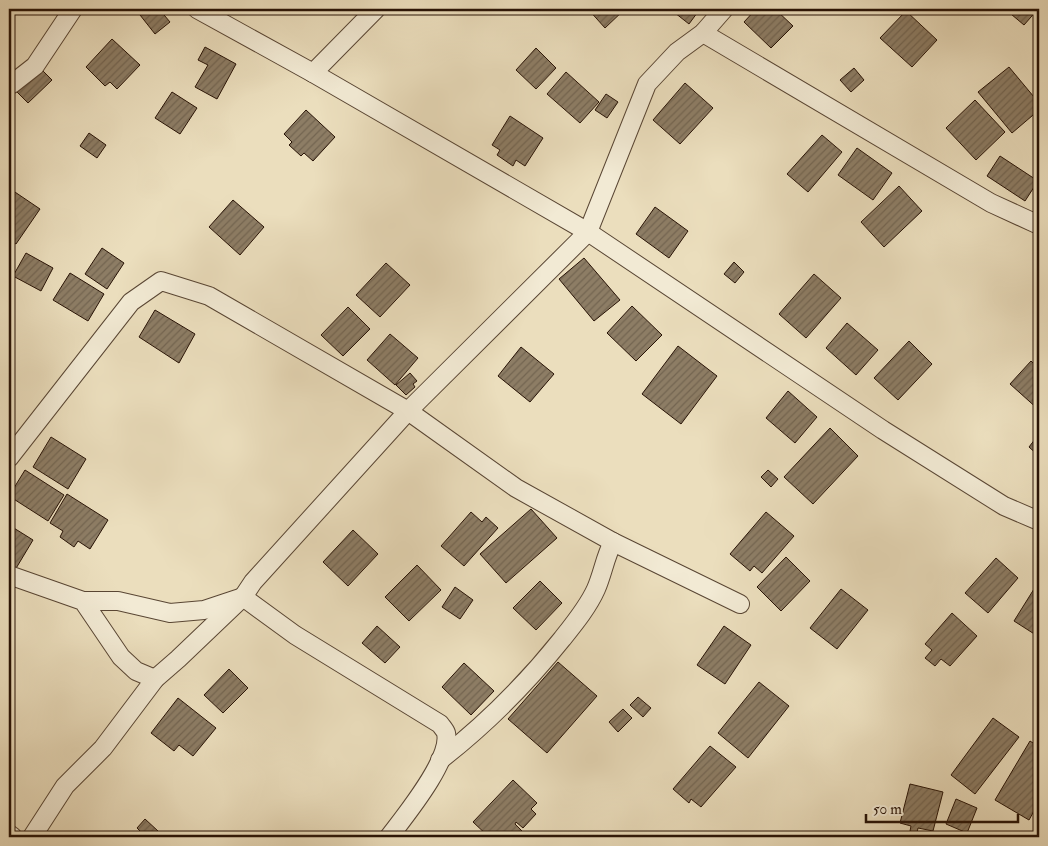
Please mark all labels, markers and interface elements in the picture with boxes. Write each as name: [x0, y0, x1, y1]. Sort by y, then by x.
scale bar: [866, 791, 1018, 823]
text: 50 m: [873, 800, 902, 819]

